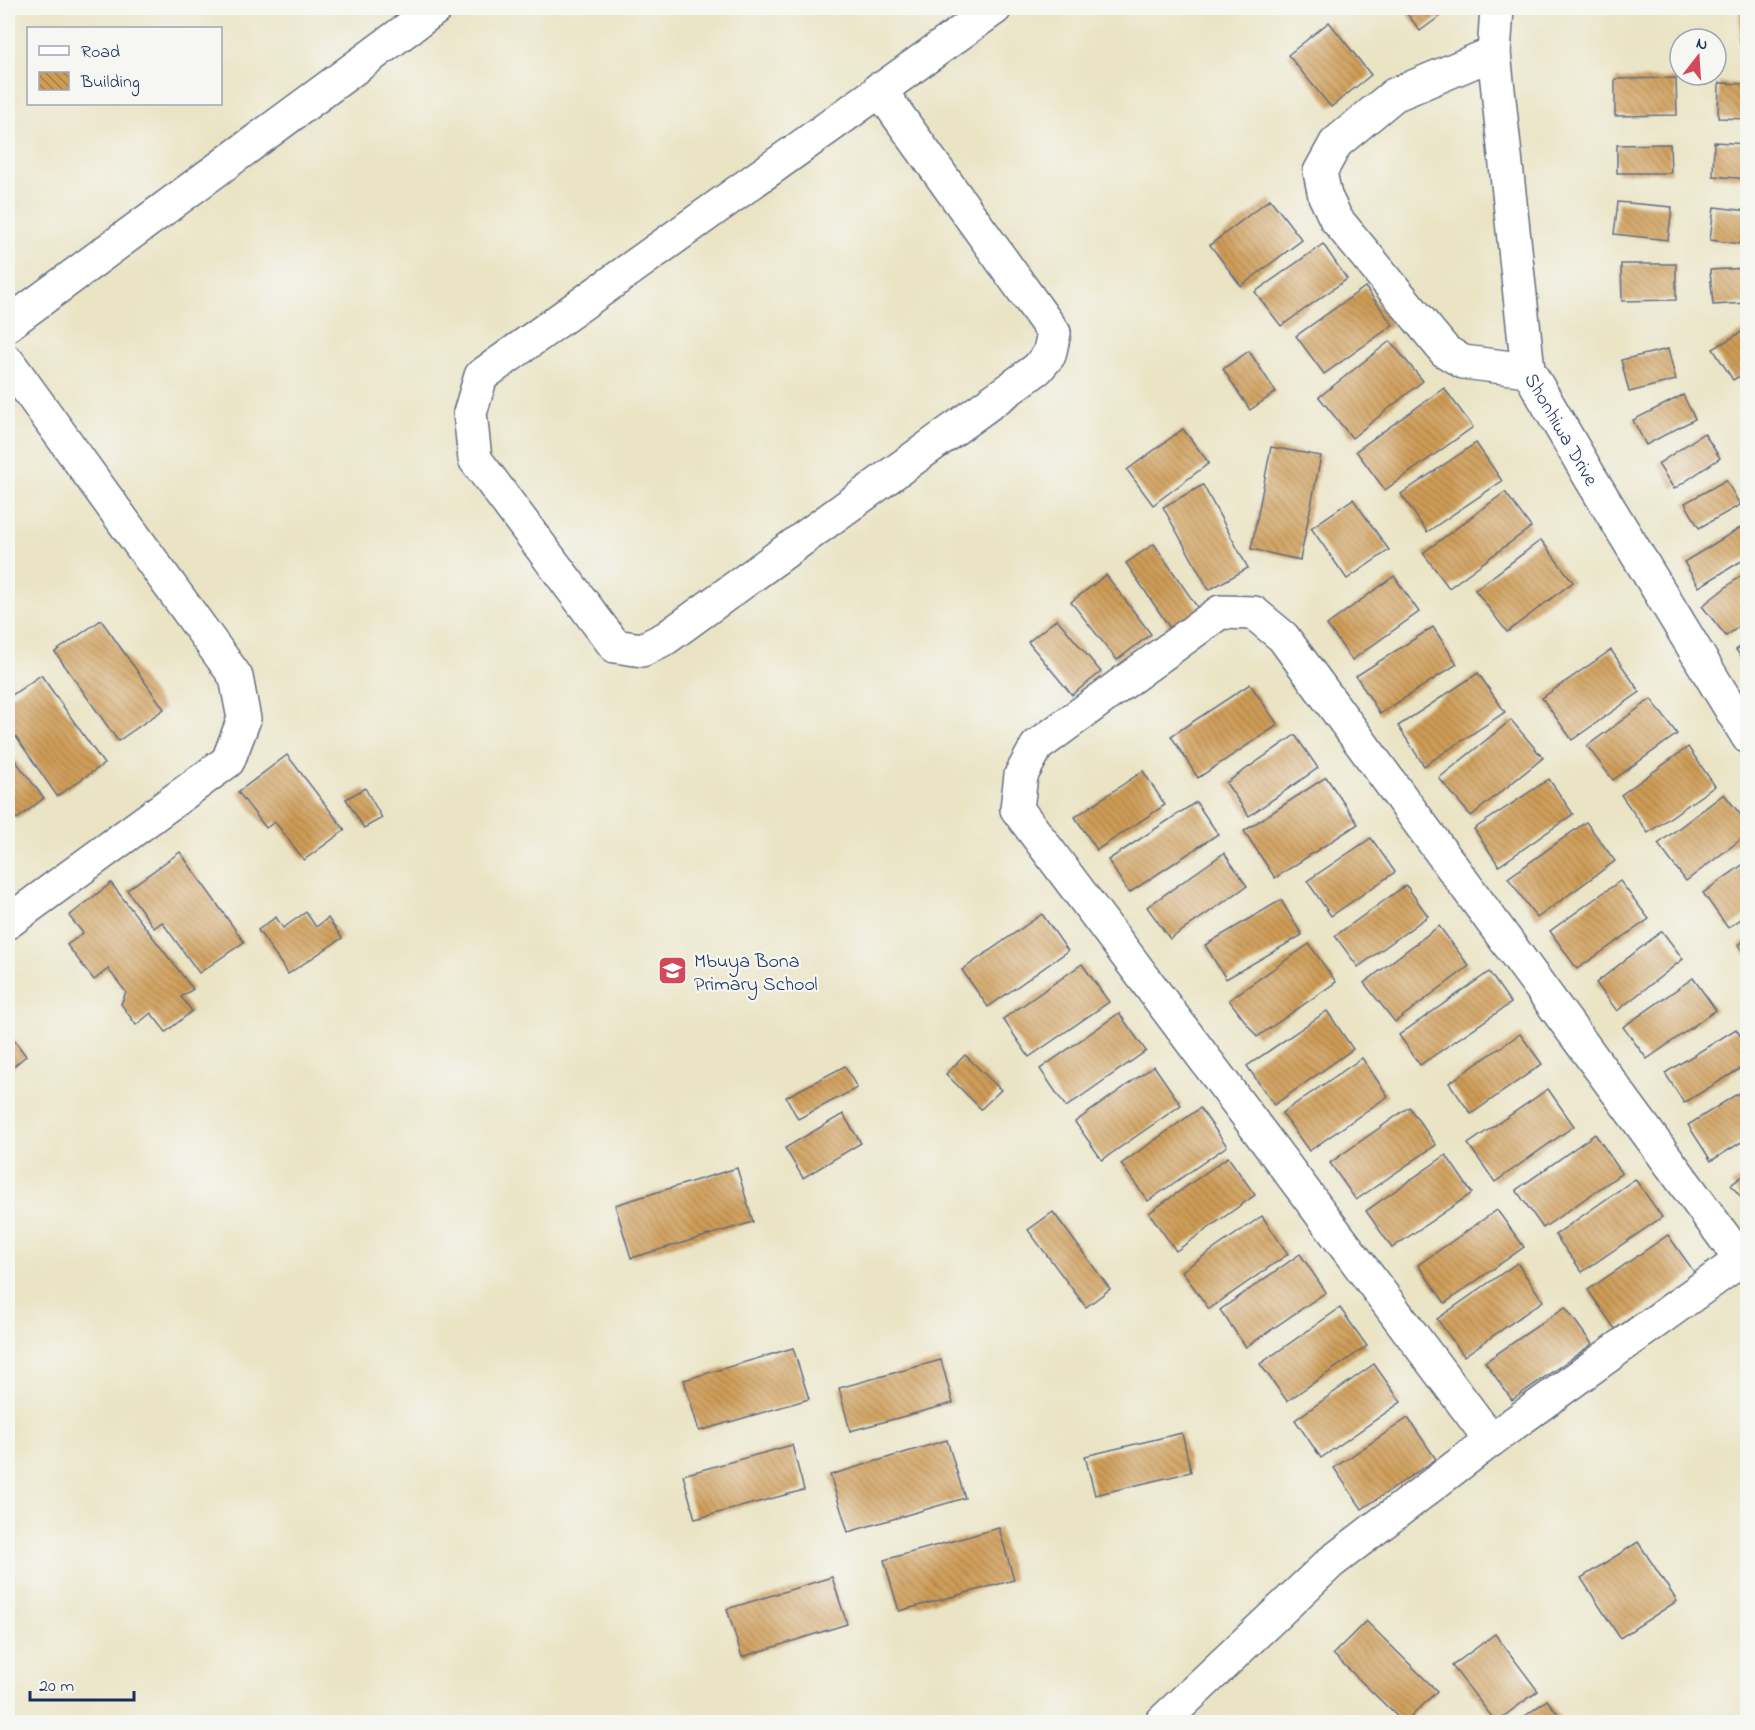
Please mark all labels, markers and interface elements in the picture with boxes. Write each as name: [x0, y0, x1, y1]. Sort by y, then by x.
legend: [27, 27, 222, 105]
north arrow: [1668, 27, 1728, 87]
text: N: [1693, 32, 1711, 58]
text: Road: [81, 40, 120, 66]
text: Building: [80, 70, 140, 97]
street label: Shonhiwa Drive: [1516, 368, 1604, 492]
place label: Mbuya Bona Primary School: [694, 948, 818, 1000]
school or university icon: Mbuya Bona Primary School: [657, 955, 689, 987]
scale bar: [30, 1664, 134, 1702]
text: 20 m: [39, 1674, 74, 1700]

